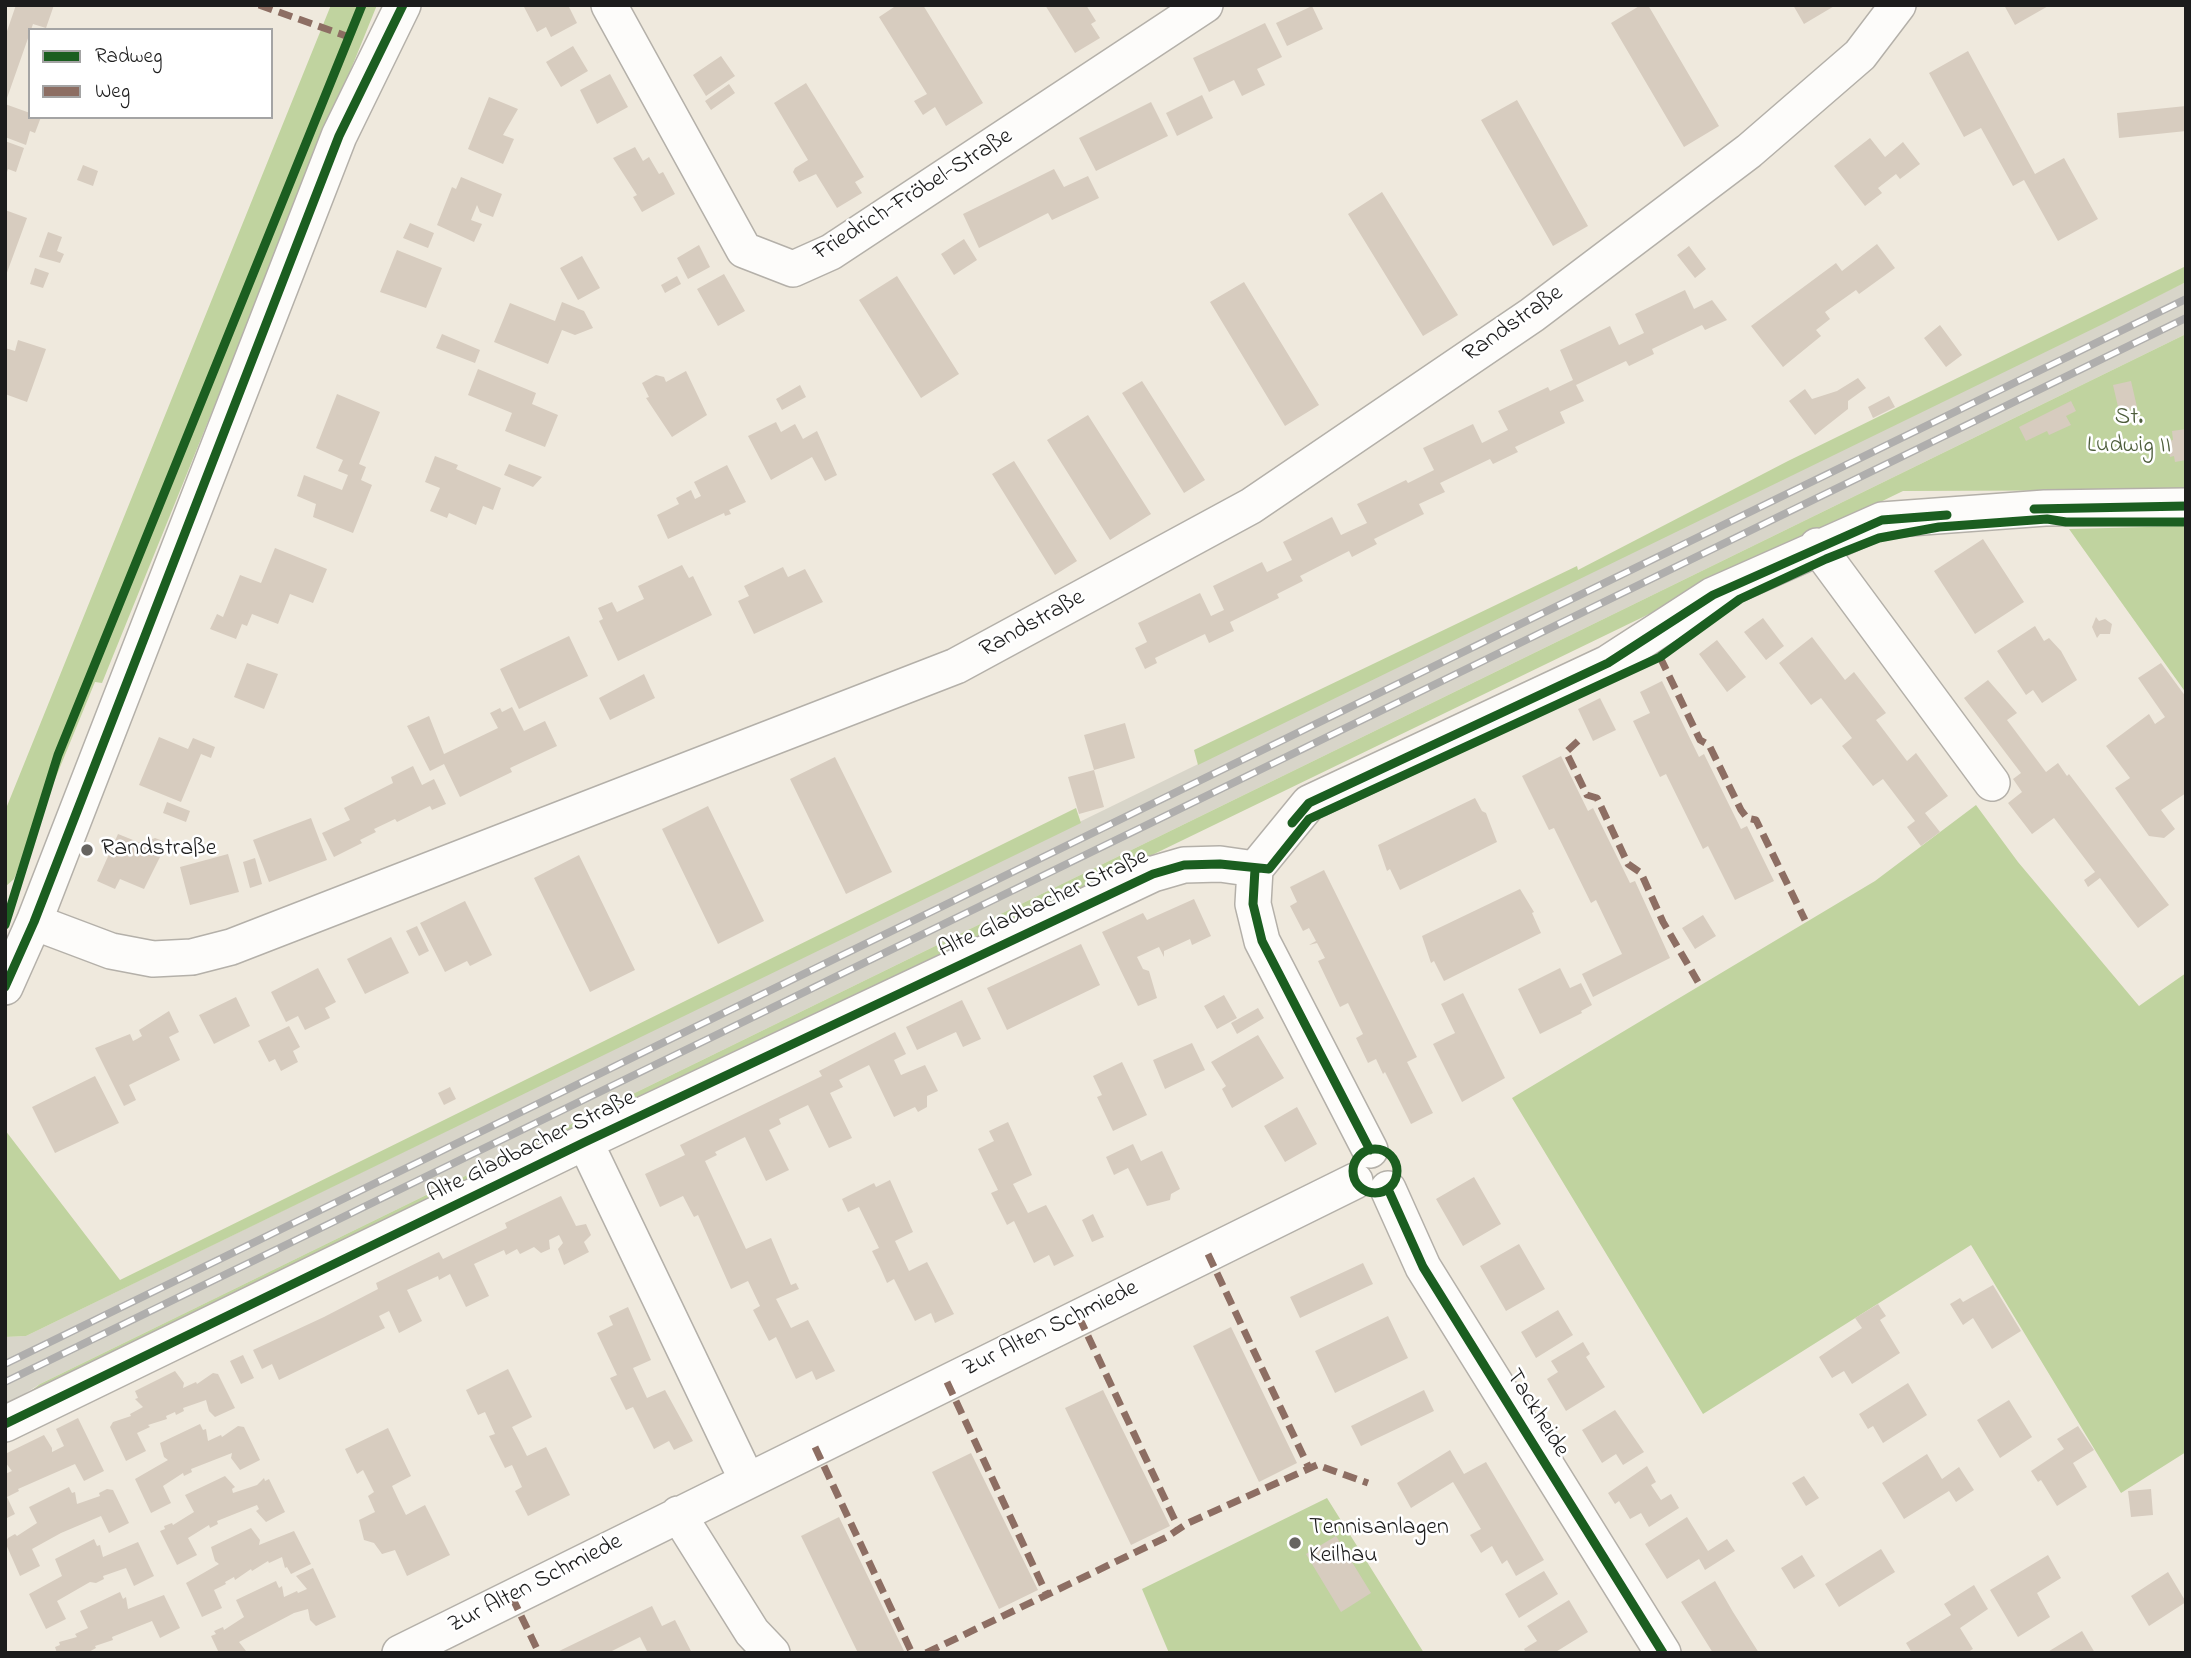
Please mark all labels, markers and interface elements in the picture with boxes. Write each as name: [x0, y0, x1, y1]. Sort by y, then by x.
legend: [28, 28, 273, 119]
text: Radweg: [95, 42, 162, 72]
text: Weg: [95, 77, 130, 107]
street label: Friedrich-Fröbel-Straße: [809, 123, 1019, 269]
street label: Randstraße: [1458, 280, 1570, 370]
park label: St. Ludwig II: [2087, 405, 2171, 461]
street label: Randstraße: [975, 584, 1091, 666]
place label: Randstraße: [101, 836, 217, 864]
marker: Randstraße: [79, 842, 95, 858]
street label: Alte Gladbacher Straße: [934, 844, 1154, 966]
street label: Alte Gladbacher Straße: [423, 1085, 641, 1211]
street label: Zur Alten Schmiede: [959, 1275, 1143, 1385]
street label: Tackheide: [1498, 1365, 1574, 1463]
place label: Tennisanlagen Keilhau: [1309, 1515, 1449, 1571]
street label: Zur Alten Schmiede: [444, 1529, 628, 1641]
marker: Tennisanlagen Keilhau: [1287, 1535, 1303, 1551]

